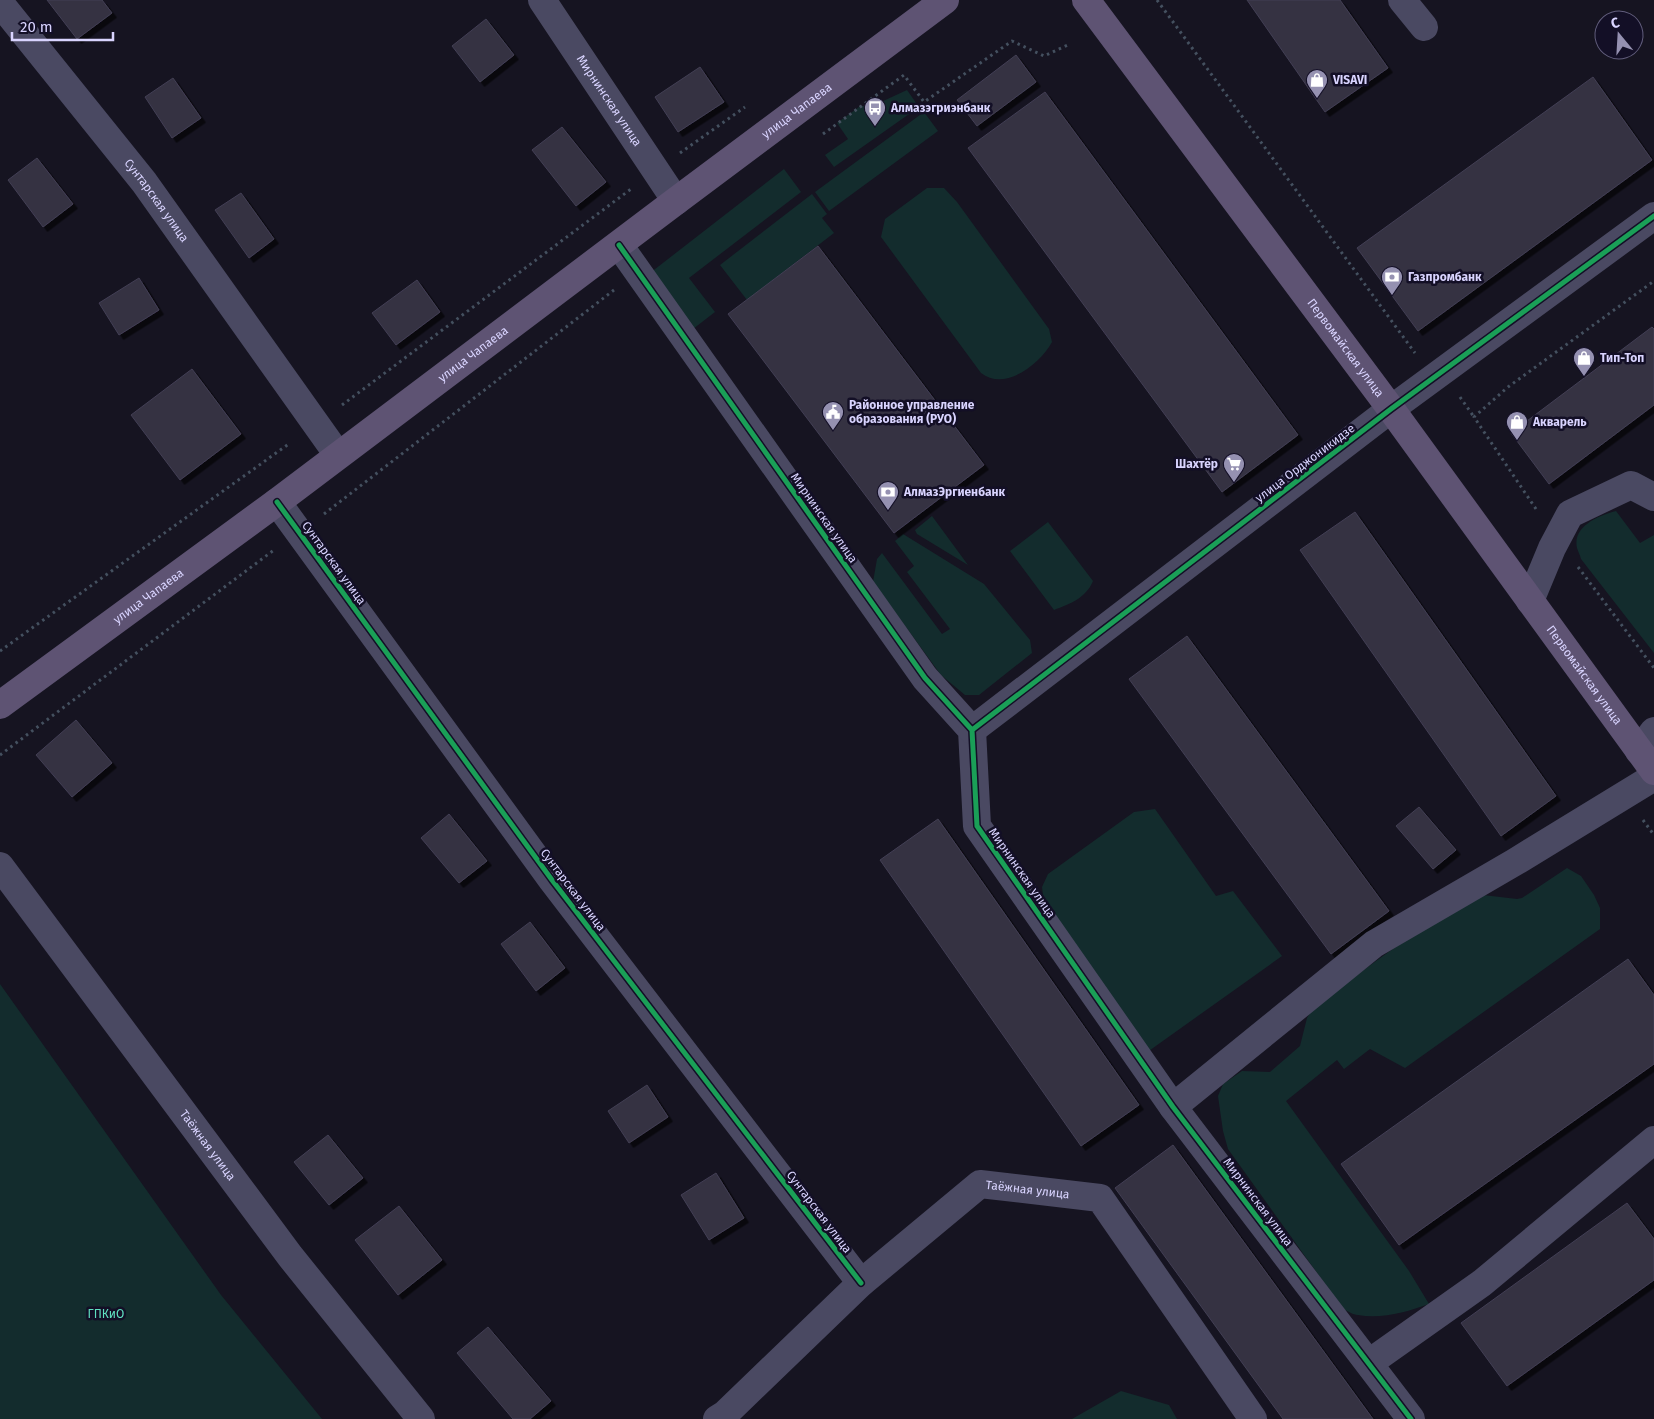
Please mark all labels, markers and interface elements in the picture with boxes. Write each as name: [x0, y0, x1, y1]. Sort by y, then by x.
scale bar: [12, 10, 114, 42]
north arrow: [1594, 10, 1644, 60]
text: С: [1609, 14, 1622, 32]
text: 20 m: [20, 18, 53, 36]
street label: Мирнинская улица: [574, 52, 645, 149]
shop icon: VISAVI: [1305, 68, 1329, 99]
place label: VISAVI: [1332, 73, 1367, 87]
street label: улица Чапаева: [759, 80, 835, 141]
bus stop icon: Алмазэгриэнбанк: [863, 96, 887, 127]
place label: Алмазэгриэнбанк: [890, 101, 991, 115]
street label: Сунтарская улица: [121, 156, 191, 245]
bank icon: Газпромбанк: [1380, 265, 1404, 296]
place label: Газпромбанк: [1408, 270, 1482, 284]
street label: Первомайская улица: [1304, 296, 1387, 400]
street label: улица Чапаева: [435, 323, 511, 385]
shop icon: Тип-Топ: [1572, 346, 1596, 377]
place label: Тип-Топ: [1600, 351, 1644, 365]
place label: Районное управление образования (РУО): [849, 398, 975, 426]
public building icon: Районное управление образования (РУО): [821, 400, 845, 431]
shop icon: Акварель: [1505, 410, 1529, 441]
place label: Акварель: [1532, 415, 1587, 429]
street label: улица Орджоникидзе: [1252, 421, 1358, 505]
supermarket icon: Шахтёр: [1222, 452, 1246, 483]
place label: Шахтёр: [1175, 457, 1218, 471]
street label: Мирнинская улица: [788, 470, 860, 566]
bank icon: АлмазЭргиенбанк: [876, 480, 900, 511]
place label: АлмазЭргиенбанк: [903, 485, 1006, 499]
street label: Сунтарская улица: [299, 519, 369, 607]
street label: улица Чапаева: [110, 566, 186, 627]
street label: Первомайская улица: [1544, 623, 1625, 727]
street label: Мирнинская улица: [986, 825, 1058, 921]
street label: Сунтарская улица: [538, 846, 608, 934]
street label: Таёжная улица: [177, 1107, 238, 1183]
street label: Мирнинская улица: [1220, 1155, 1296, 1249]
street label: Сунтарская улица: [784, 1168, 854, 1256]
street label: Таёжная улица: [985, 1178, 1070, 1201]
park label: ГПКиО: [88, 1307, 124, 1321]

